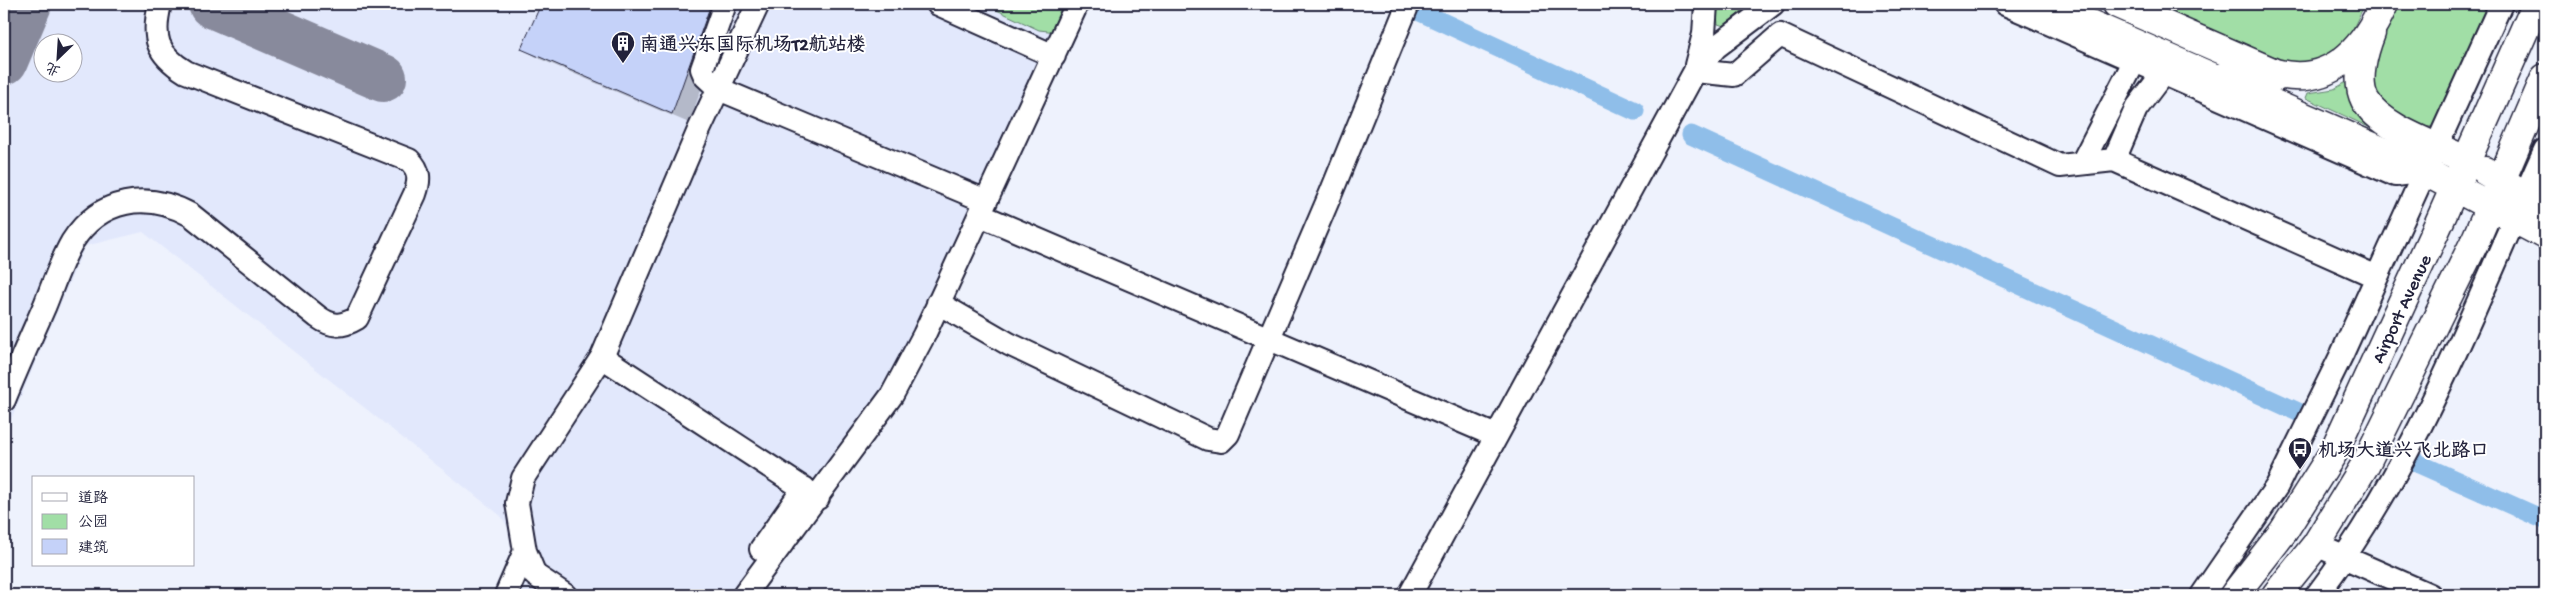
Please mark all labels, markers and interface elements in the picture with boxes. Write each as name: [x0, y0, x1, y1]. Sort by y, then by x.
building icon: 南通兴东国际机场T2航站楼: [610, 30, 636, 64]
north arrow: [32, 32, 82, 82]
place label: 南通兴东国际机场T2航站楼: [640, 34, 866, 58]
text: 北: [44, 57, 63, 78]
street label: Airport Avenue: [2368, 251, 2438, 368]
bus stop icon: 机场大道兴飞北路口: [2287, 436, 2313, 470]
place label: 机场大道兴飞北路口: [2318, 440, 2489, 464]
legend: [32, 476, 195, 566]
text: 道路: [78, 490, 108, 508]
text: 公园: [78, 514, 108, 532]
text: 建筑: [78, 540, 108, 558]

